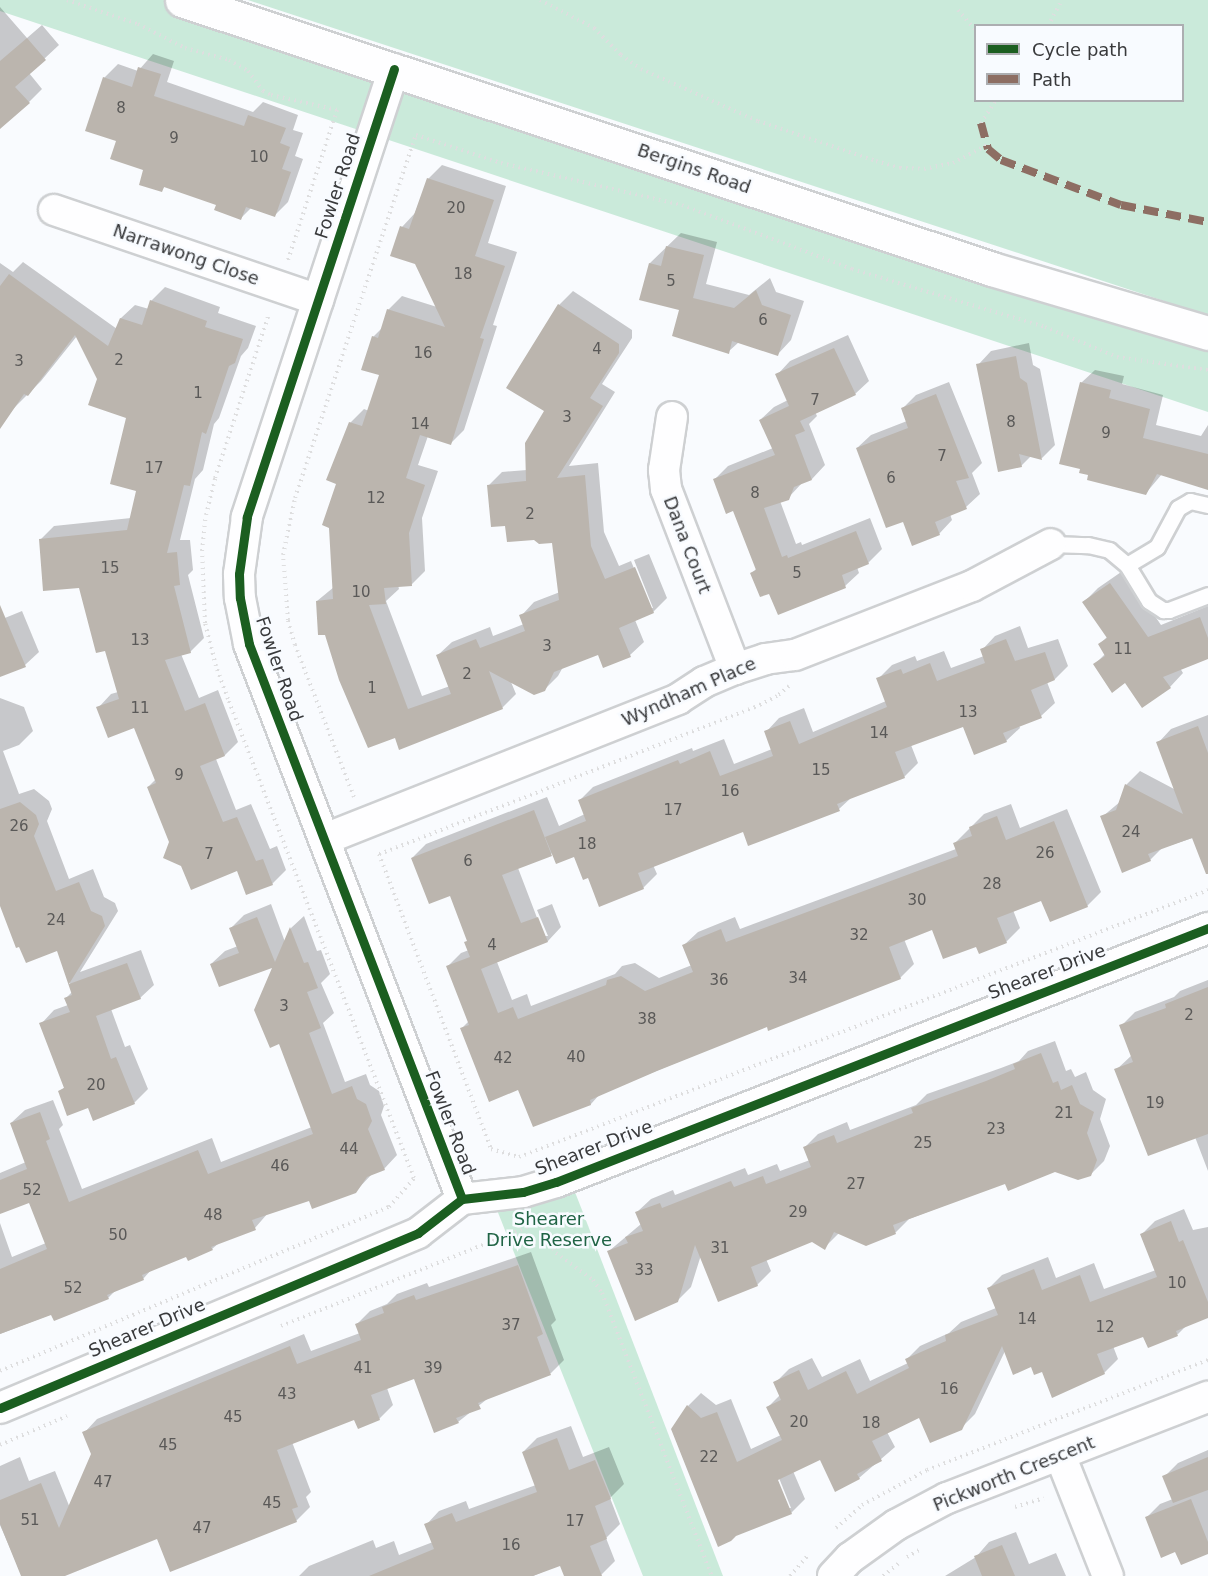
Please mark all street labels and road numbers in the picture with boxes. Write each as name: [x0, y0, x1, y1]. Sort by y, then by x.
street label: Fowler Road: [311, 130, 365, 242]
street label: Bergins Road: [634, 139, 754, 199]
street label: Narrawong Close: [110, 220, 262, 290]
street label: Dana Court: [659, 493, 715, 597]
street label: Fowler Road: [251, 614, 307, 724]
street label: Wyndham Place: [619, 653, 759, 731]
street label: Shearer Drive: [985, 940, 1109, 1004]
street label: Fowler Road: [420, 1068, 480, 1178]
street label: Shearer Drive: [532, 1116, 656, 1180]
street label: Shearer Drive: [86, 1294, 208, 1362]
street label: Pickworth Crescent: [930, 1432, 1098, 1516]

